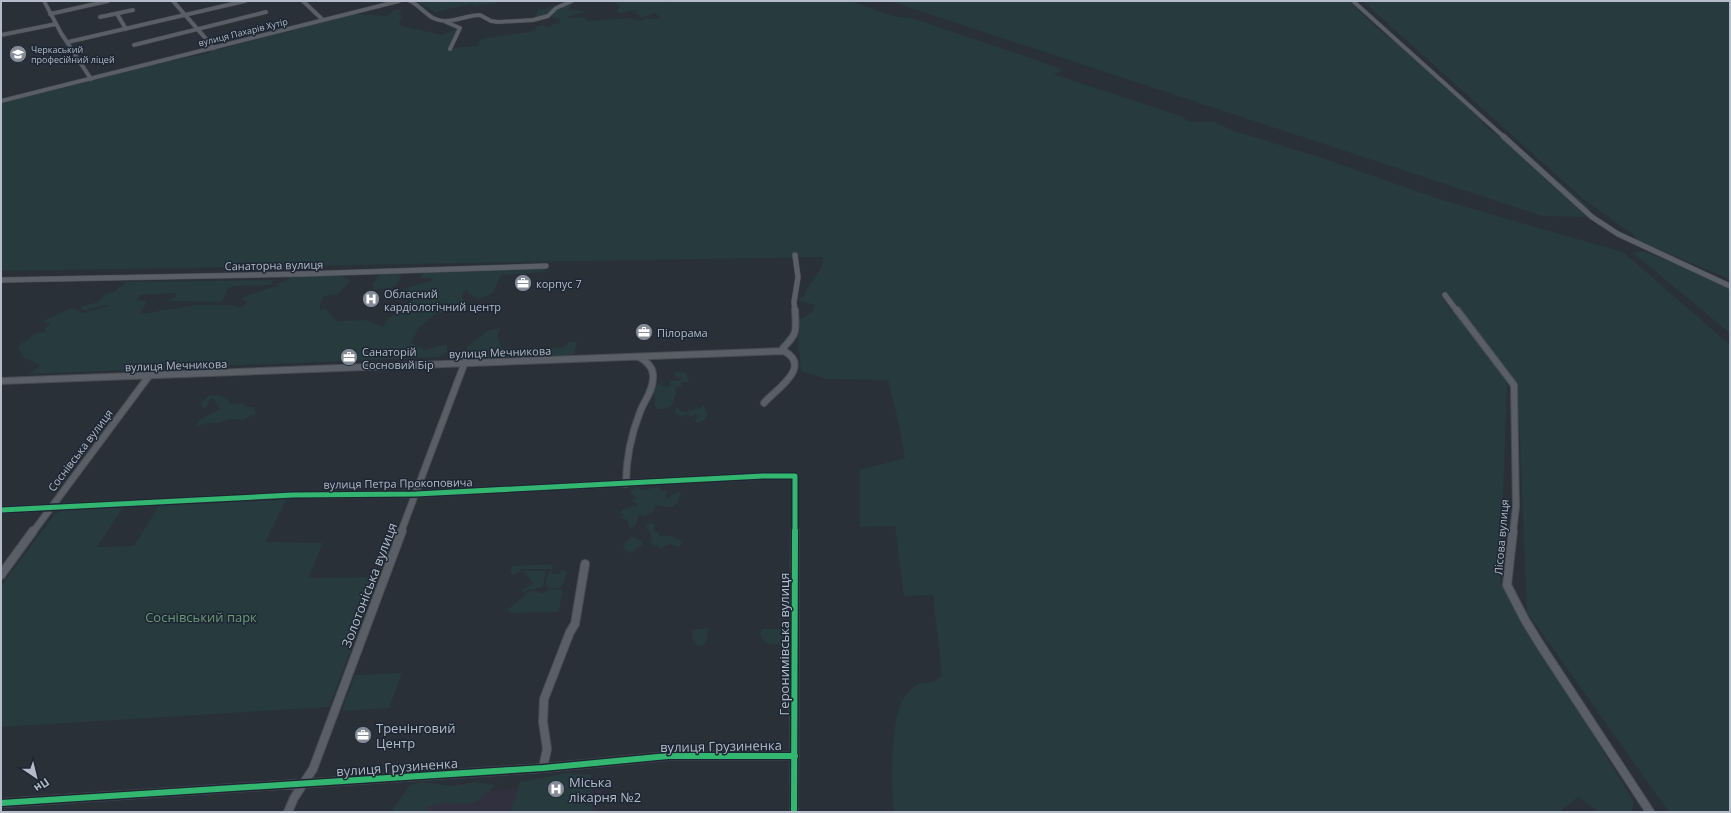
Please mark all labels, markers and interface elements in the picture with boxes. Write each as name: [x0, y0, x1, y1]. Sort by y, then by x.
street label: вулиця Пахарів Хутір: [197, 15, 289, 49]
place label: Черкаський професійний ліцей: [31, 43, 115, 66]
school or university icon: Черкаський професійний ліцей: [8, 44, 28, 64]
street label: Санаторна вулиця: [225, 257, 323, 273]
office icon: корпус 7: [513, 273, 533, 293]
place label: корпус 7: [536, 276, 582, 291]
place label: Обласний кардіологічний центр: [384, 286, 501, 314]
hospital icon: Обласний кардіологічний центр: [361, 289, 381, 309]
office icon: Пілорама: [634, 322, 654, 342]
place label: Пілорама: [657, 325, 708, 340]
street label: вулиця Мечникова: [449, 343, 551, 361]
place label: Санаторій Сосновий Бір: [362, 344, 434, 372]
office icon: Санаторій Сосновий Бір: [339, 347, 359, 367]
street label: вулиця Мечникова: [125, 356, 227, 374]
street label: Соснівська вулиця: [44, 406, 116, 494]
street label: вулиця Петра Прокоповича: [323, 474, 473, 492]
street label: Лісова вулиця: [1490, 499, 1512, 575]
street label: Золотоніська вулиця: [337, 520, 401, 650]
street label: Геронимівська вулиця: [775, 573, 793, 715]
park label: Соснівський парк: [145, 608, 257, 626]
place label: Тренінговий Центр: [376, 719, 456, 752]
office icon: Тренінговий Центр: [353, 725, 373, 745]
street label: вулиця Грузиненка: [660, 736, 782, 756]
street label: вулиця Грузиненка: [336, 754, 458, 780]
north arrow: [16, 757, 56, 797]
place label: Міська лікарня №2: [569, 773, 641, 806]
text: Пн: [31, 775, 53, 796]
hospital icon: Міська лікарня №2: [546, 779, 566, 799]

